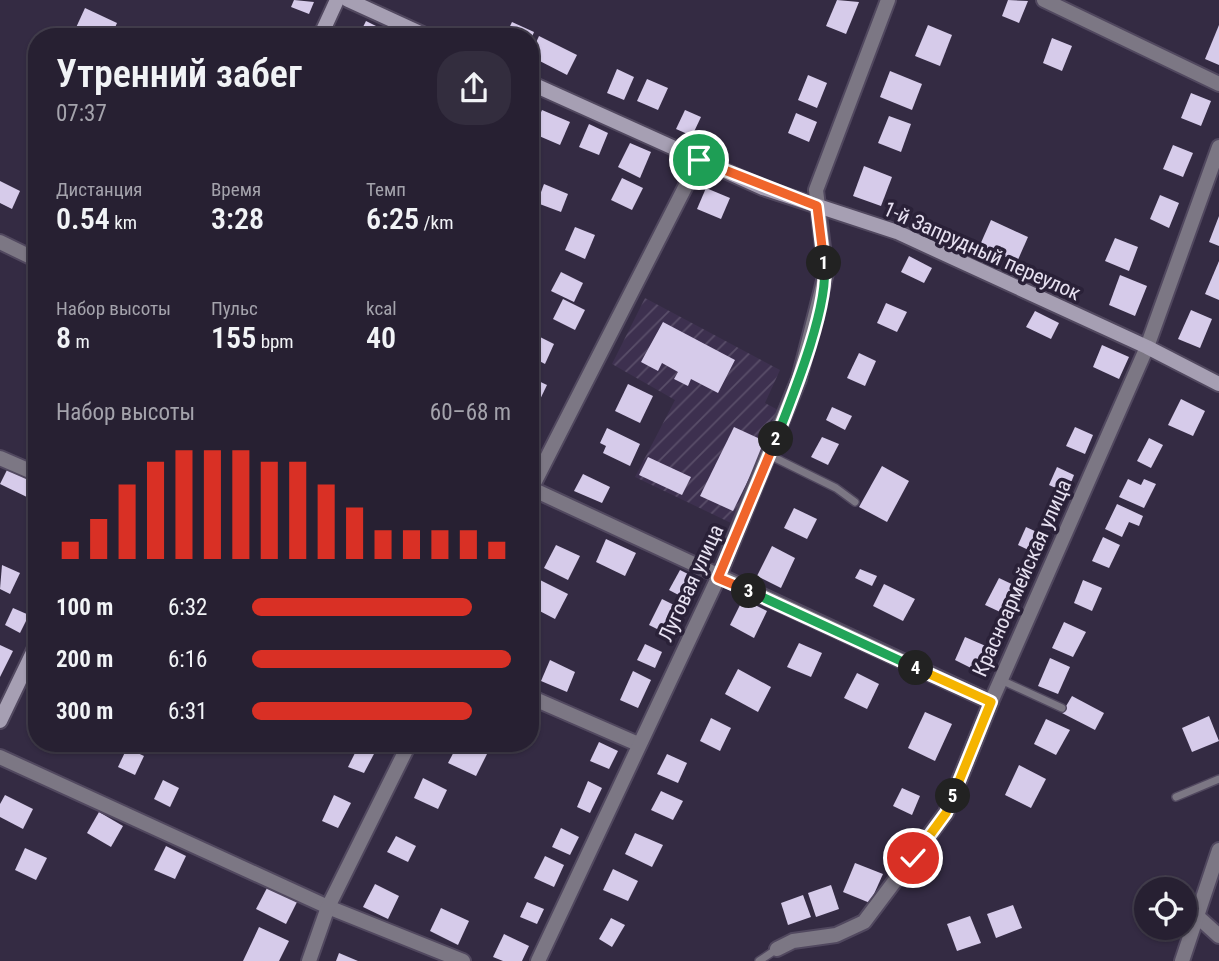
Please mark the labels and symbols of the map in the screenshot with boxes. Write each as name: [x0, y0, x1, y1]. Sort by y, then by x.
pin: [669, 130, 729, 190]
street label: 1-й Запрудный переулок: [880, 197, 1084, 305]
pin: 1: [806, 246, 842, 280]
pin: 2: [758, 422, 794, 457]
street label: Красноармейская улица: [968, 476, 1076, 680]
street label: Луговая улица: [653, 521, 729, 645]
pin: 3: [732, 574, 766, 608]
pin: 4: [898, 650, 934, 686]
pin: 5: [936, 778, 970, 814]
pin: [883, 828, 943, 888]

